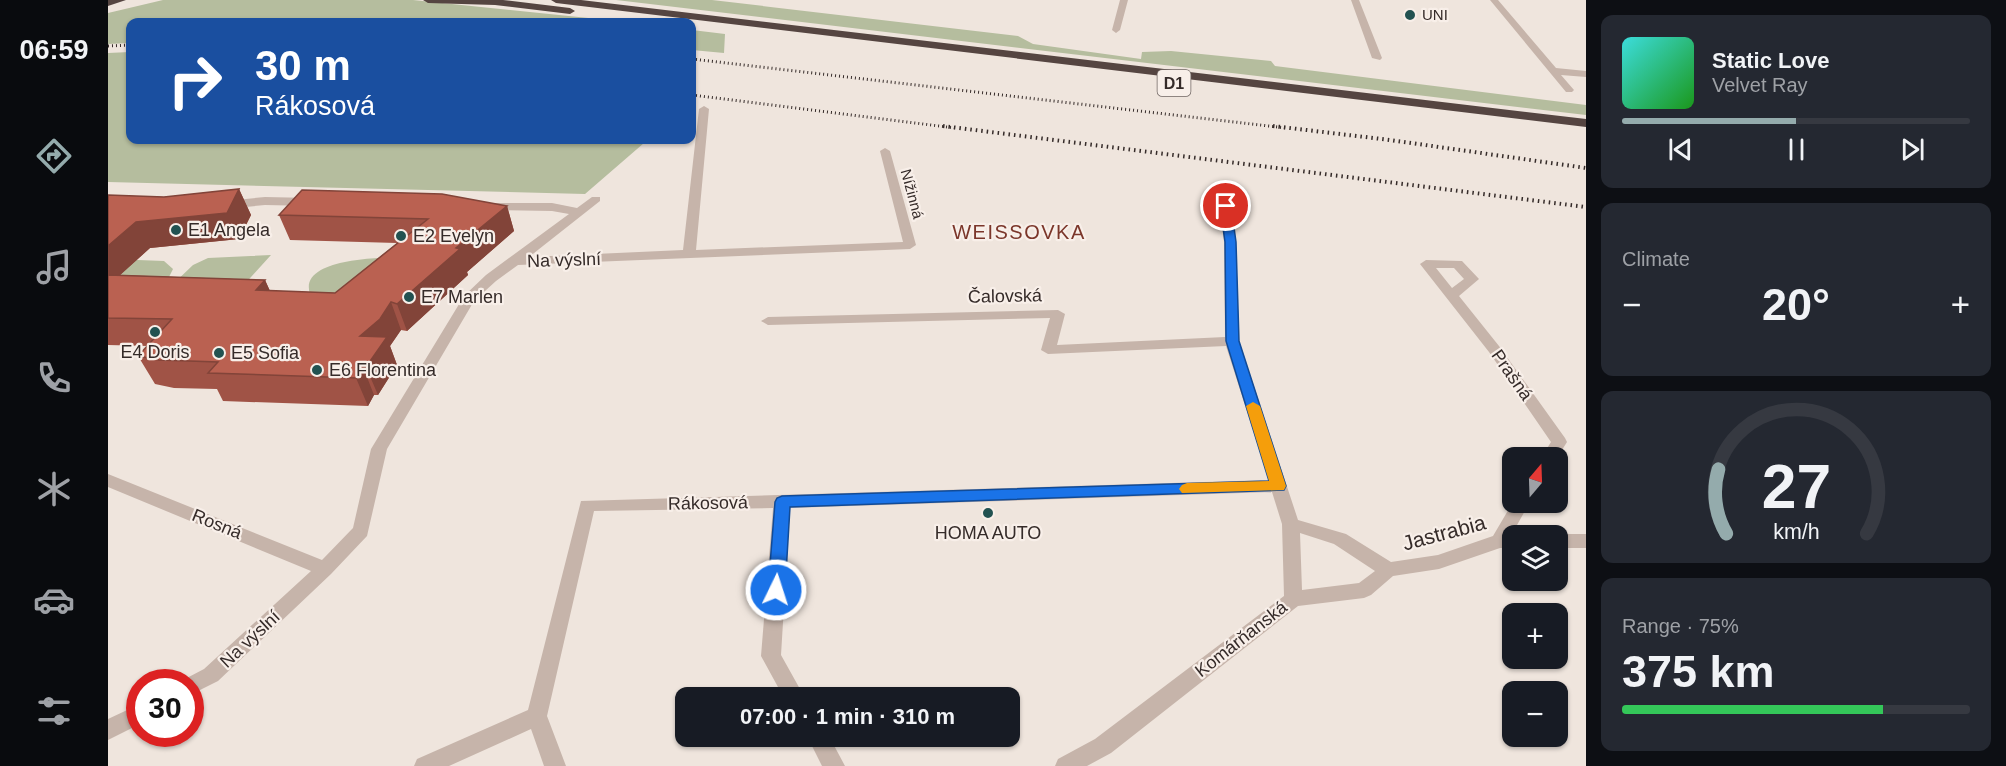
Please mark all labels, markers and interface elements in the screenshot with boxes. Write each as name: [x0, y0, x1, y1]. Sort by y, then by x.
place label: UNI: [1422, 6, 1448, 23]
marker: UNI: [1403, 8, 1417, 22]
text: 06:59: [19, 35, 89, 65]
icon: right: [156, 42, 234, 120]
text: 30 m: [255, 42, 351, 89]
text: Static Love: [1712, 48, 1829, 73]
road number: D1: [1158, 70, 1190, 96]
text: Velvet Ray: [1712, 74, 1808, 96]
text: Rákosová: [255, 91, 375, 121]
icon: previous: [1664, 133, 1697, 166]
icon: pause: [1780, 133, 1813, 166]
icon: next: [1896, 133, 1929, 166]
icon: directions: [33, 135, 75, 177]
street label: Nížinná: [898, 167, 927, 221]
pin: [1200, 180, 1251, 231]
icon: arrive: [1209, 189, 1242, 222]
place label: E1 Angela: [188, 220, 271, 240]
district label: WEISSOVKA: [952, 221, 1086, 243]
marker: E1 Angela: [169, 223, 183, 237]
place label: E2 Evelyn: [413, 226, 494, 246]
marker: E2 Evelyn: [394, 229, 408, 243]
icon: music: [33, 246, 75, 288]
text: Climate: [1622, 248, 1690, 270]
street label: Na výslní: [527, 249, 601, 271]
text: 20°: [1762, 279, 1830, 330]
street label: Čalovská: [968, 284, 1043, 307]
text: −: [1622, 286, 1641, 323]
text: +: [1951, 286, 1970, 323]
place label: E7 Marlen: [421, 287, 503, 307]
marker: E7 Marlen: [402, 290, 416, 304]
marker: E4 Doris: [148, 325, 162, 339]
place label: E4 Doris: [120, 342, 190, 362]
place label: E5 Sofia: [231, 343, 300, 363]
marker: E5 Sofia: [212, 346, 226, 360]
street label: Prašná: [1487, 346, 1537, 405]
icon: phone: [33, 357, 75, 399]
place label: E6 Florentina: [329, 360, 437, 380]
marker: E6 Florentina: [310, 363, 324, 377]
north arrow: [1502, 447, 1568, 513]
map controls: [1502, 447, 1568, 747]
text: 27: [1761, 452, 1831, 521]
icon: climate: [33, 468, 75, 510]
street label: Rákosová: [668, 492, 749, 514]
street label: Rosná: [189, 505, 246, 543]
marker: HOMA AUTO: [981, 506, 995, 520]
street label: Jastrabia: [1400, 510, 1488, 555]
text: km/h: [1773, 520, 1819, 544]
place label: HOMA AUTO: [935, 523, 1041, 543]
button: layers: [1502, 525, 1568, 591]
position arrow: [744, 558, 808, 622]
icon: car: [33, 579, 75, 621]
street label: Komárňanská: [1191, 596, 1292, 681]
button: +: [1502, 603, 1568, 669]
street label: Na výslní: [216, 606, 284, 672]
text: Range · 75%: [1622, 615, 1739, 637]
text: 375 km: [1622, 646, 1775, 697]
speed limit sign: 30: [126, 669, 204, 747]
button: −: [1502, 681, 1568, 747]
icon: filters: [33, 690, 75, 732]
text: 07:00 · 1 min · 310 m: [740, 704, 955, 729]

